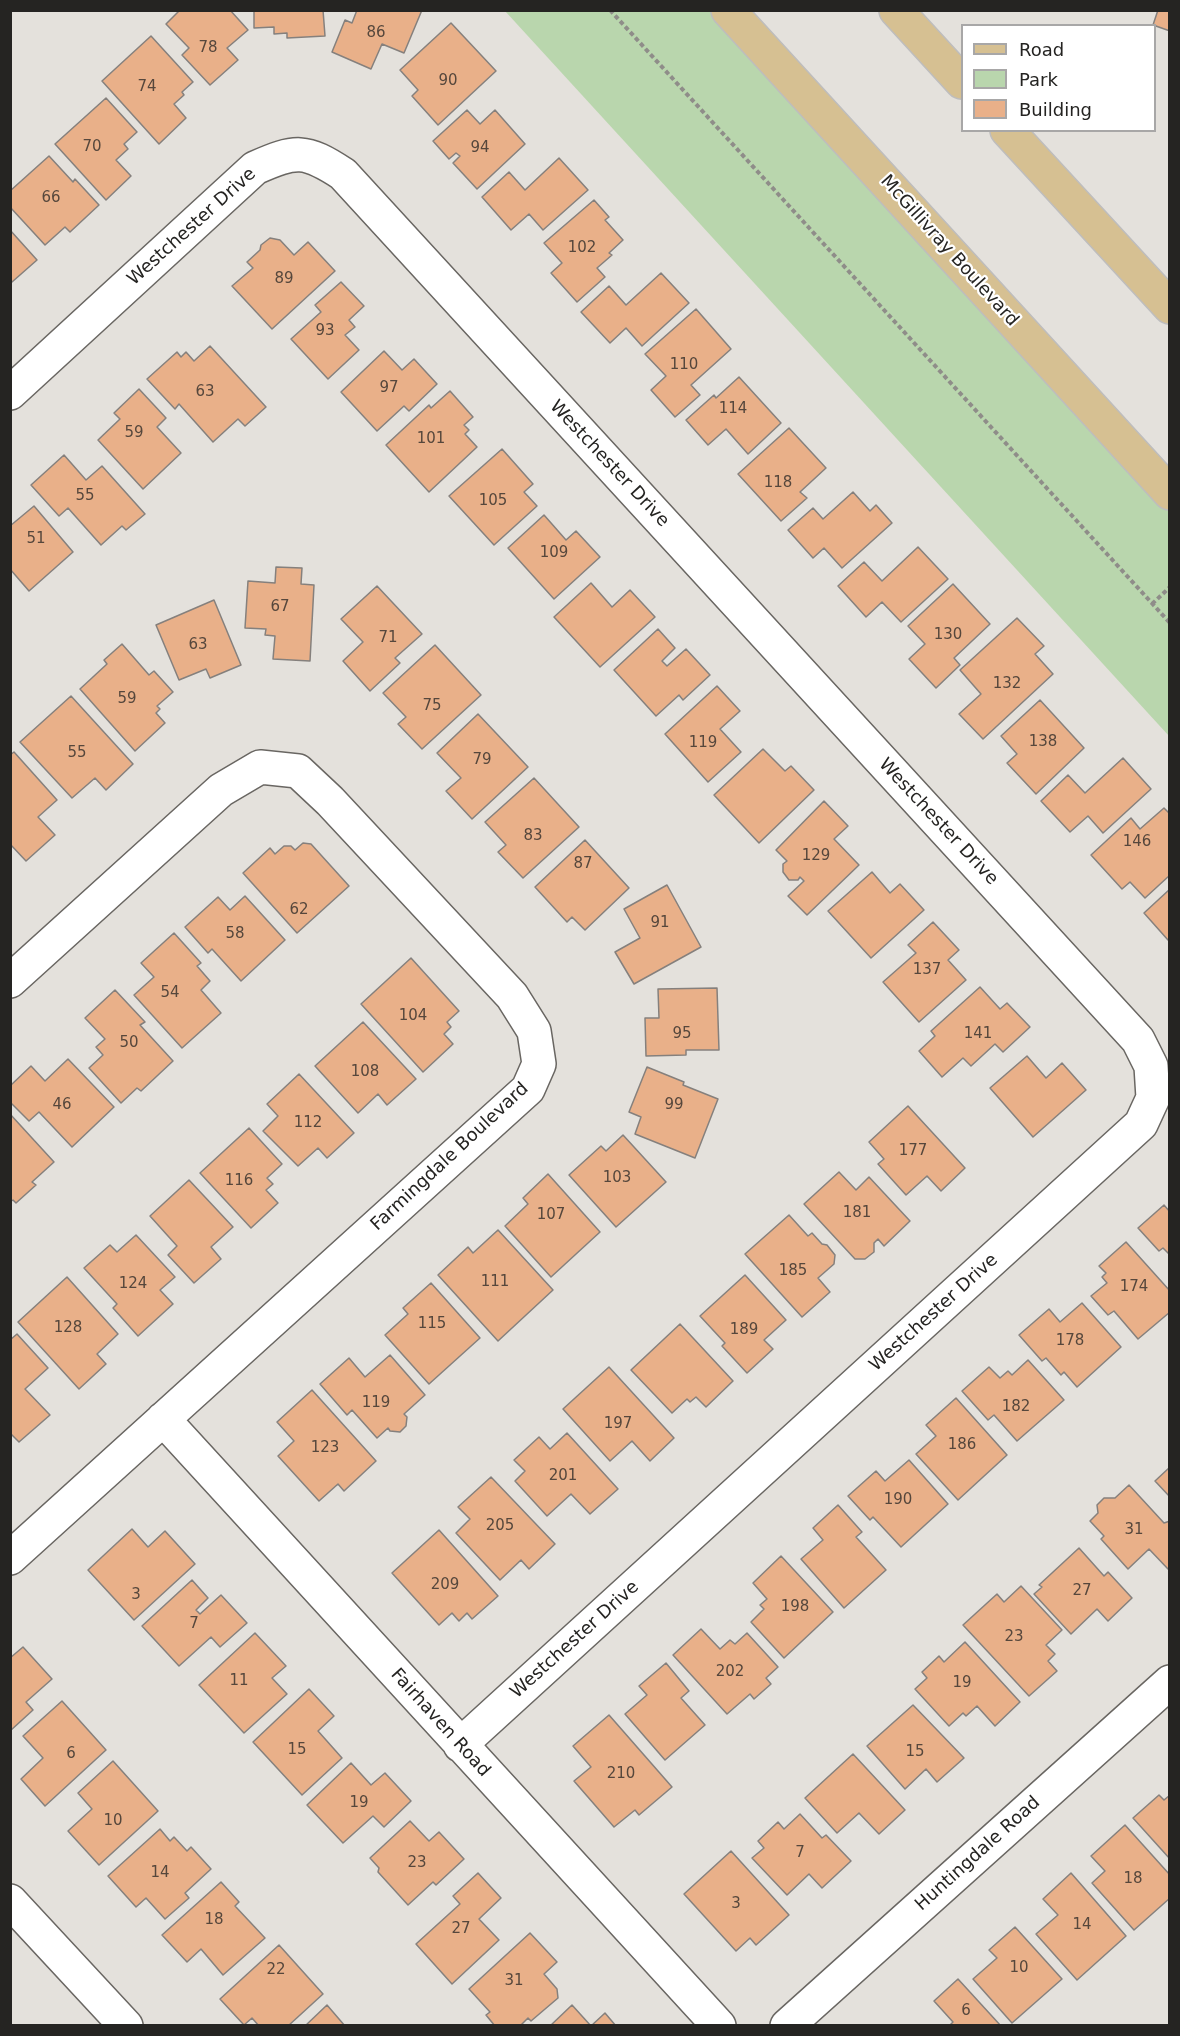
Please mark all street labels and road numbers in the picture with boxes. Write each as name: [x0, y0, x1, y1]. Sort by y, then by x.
street label: Westchester Drive: [123, 164, 261, 290]
street label: McGillivray Boulevard: [875, 171, 1023, 331]
street label: Westchester Drive: [545, 396, 673, 532]
street label: Westchester Drive: [874, 754, 1002, 890]
street label: Farmingdale Boulevard: [367, 1078, 533, 1236]
street label: Westchester Drive: [865, 1250, 1003, 1376]
street label: Westchester Drive: [506, 1577, 644, 1703]
street label: Fairhaven Road: [386, 1664, 494, 1782]
street label: Huntingdale Road: [911, 1792, 1045, 1916]

